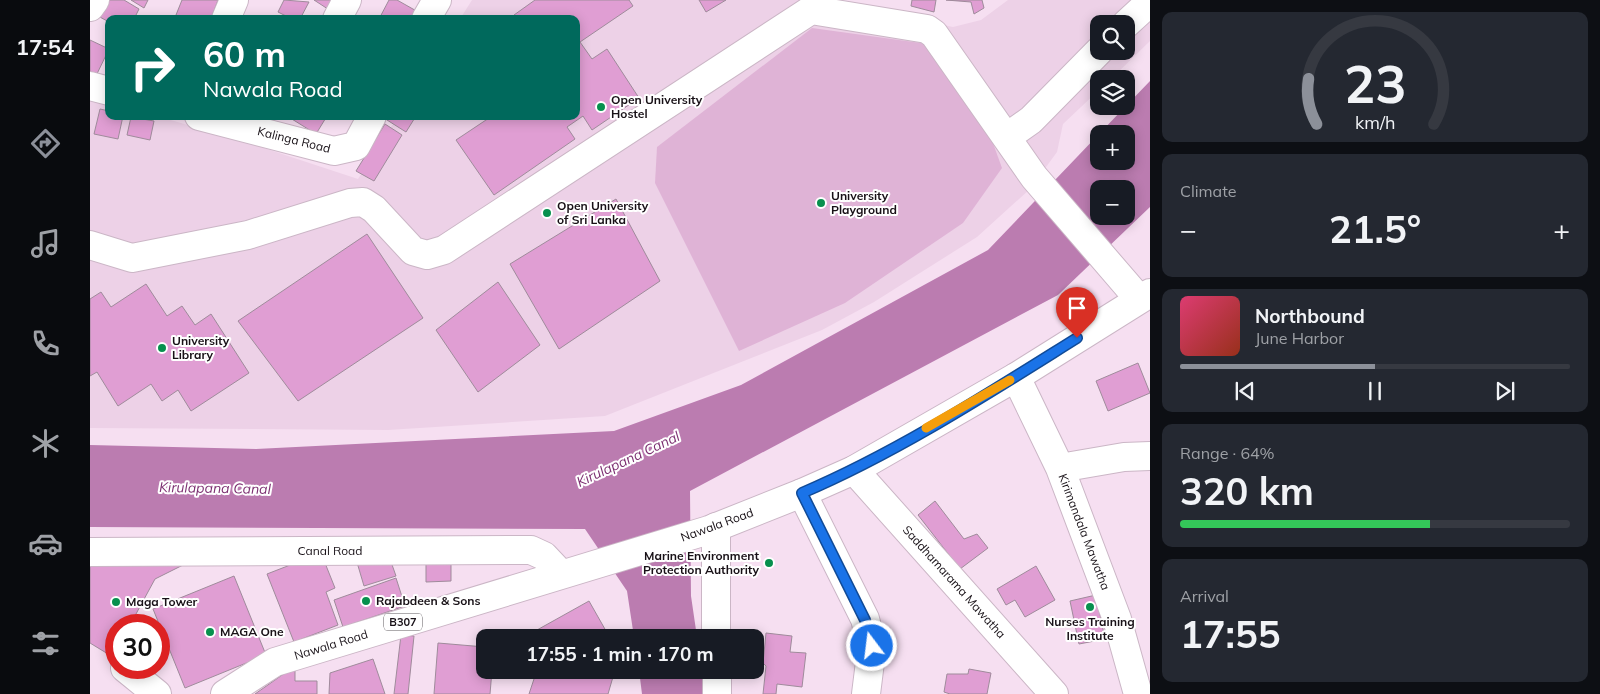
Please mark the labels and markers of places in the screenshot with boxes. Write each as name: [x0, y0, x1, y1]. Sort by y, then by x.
place label: Open University Hostel: [611, 92, 703, 121]
marker: Open University Hostel: [595, 101, 607, 113]
place label: University Playground: [831, 188, 897, 217]
marker: University Playground: [815, 197, 827, 209]
place label: Open University of Sri Lanka: [557, 198, 649, 227]
marker: Open University of Sri Lanka: [541, 207, 553, 219]
pin: [1056, 287, 1098, 338]
place label: University Library: [172, 333, 230, 362]
marker: University Library: [156, 342, 168, 354]
place label: Marine Environment Protection Authority: [643, 548, 759, 577]
marker: Marine Environment Protection Authority: [763, 557, 775, 569]
place label: Rajabdeen & Sons: [376, 593, 481, 608]
place label: Maga Tower: [126, 594, 198, 609]
marker: Rajabdeen & Sons: [360, 595, 372, 607]
marker: Maga Tower: [110, 596, 122, 608]
marker: Nurses Training Institute: [1084, 601, 1096, 613]
place label: Nurses Training Institute: [1045, 614, 1135, 643]
place label: MAGA One: [220, 624, 284, 639]
marker: MAGA One: [204, 626, 216, 638]

